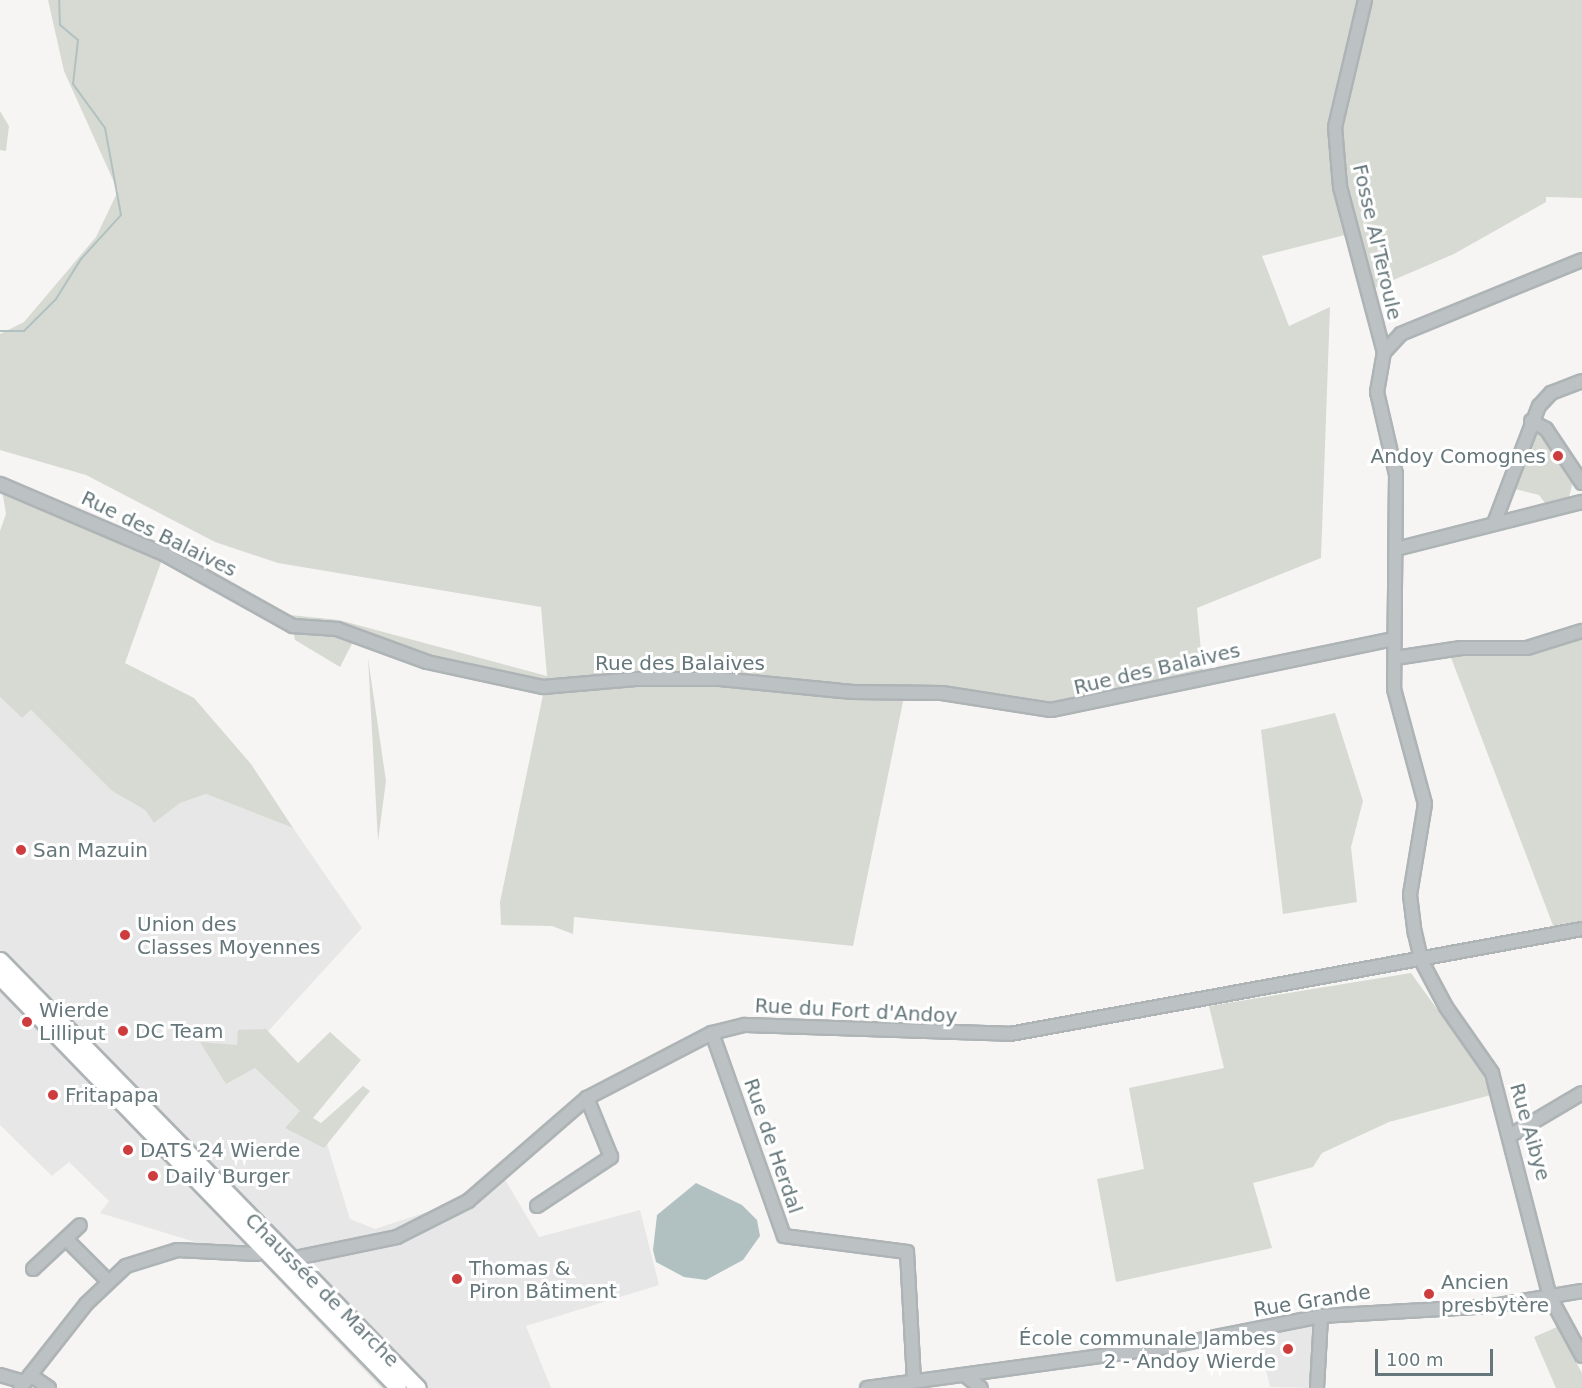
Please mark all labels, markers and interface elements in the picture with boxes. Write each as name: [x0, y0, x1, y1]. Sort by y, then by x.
street label: Fosse Al'Teroule: [1347, 162, 1407, 322]
place label: Andoy Comognes: [1371, 444, 1546, 468]
marker: Andoy Comognes: [1551, 449, 1565, 463]
street label: Rue des Balaives: [77, 486, 241, 582]
street label: Rue des Balaives: [1071, 638, 1243, 700]
street label: Rue des Balaives: [595, 651, 765, 675]
place label: San Mazuin: [33, 838, 148, 862]
marker: San Mazuin: [14, 843, 28, 857]
place label: Union des Classes Moyennes: [137, 912, 320, 959]
marker: Union des Classes Moyennes: [118, 928, 132, 942]
street label: Rue du Fort d'Andoy: [754, 994, 958, 1028]
place label: Wierde Lilliput: [39, 999, 109, 1046]
marker: Wierde Lilliput: [20, 1015, 34, 1029]
place label: DC Team: [135, 1019, 224, 1043]
marker: DC Team: [116, 1024, 130, 1038]
street label: Rue de Herdal: [739, 1075, 807, 1217]
street label: Rue Aibye: [1505, 1080, 1555, 1184]
place label: Fritapapa: [65, 1083, 159, 1107]
marker: Fritapapa: [46, 1088, 60, 1102]
place label: DATS 24 Wierde: [140, 1138, 300, 1162]
marker: DATS 24 Wierde: [121, 1143, 135, 1157]
place label: Daily Burger: [165, 1164, 289, 1188]
marker: Daily Burger: [146, 1169, 160, 1183]
street label: Chaussée de Marche: [240, 1208, 404, 1372]
place label: Thomas & Piron Bâtiment: [469, 1256, 617, 1303]
place label: Ancien presbytère: [1441, 1270, 1549, 1317]
marker: Thomas & Piron Bâtiment: [450, 1272, 464, 1286]
street label: Rue Grande: [1252, 1280, 1372, 1322]
marker: Ancien presbytère: [1422, 1287, 1436, 1301]
place label: École communale Jambes 2 - Andoy Wierde: [1019, 1326, 1276, 1373]
scale bar: [1378, 1337, 1496, 1375]
marker: École communale Jambes 2 - Andoy Wierde: [1281, 1342, 1295, 1356]
text: 100 m: [1386, 1349, 1444, 1370]

